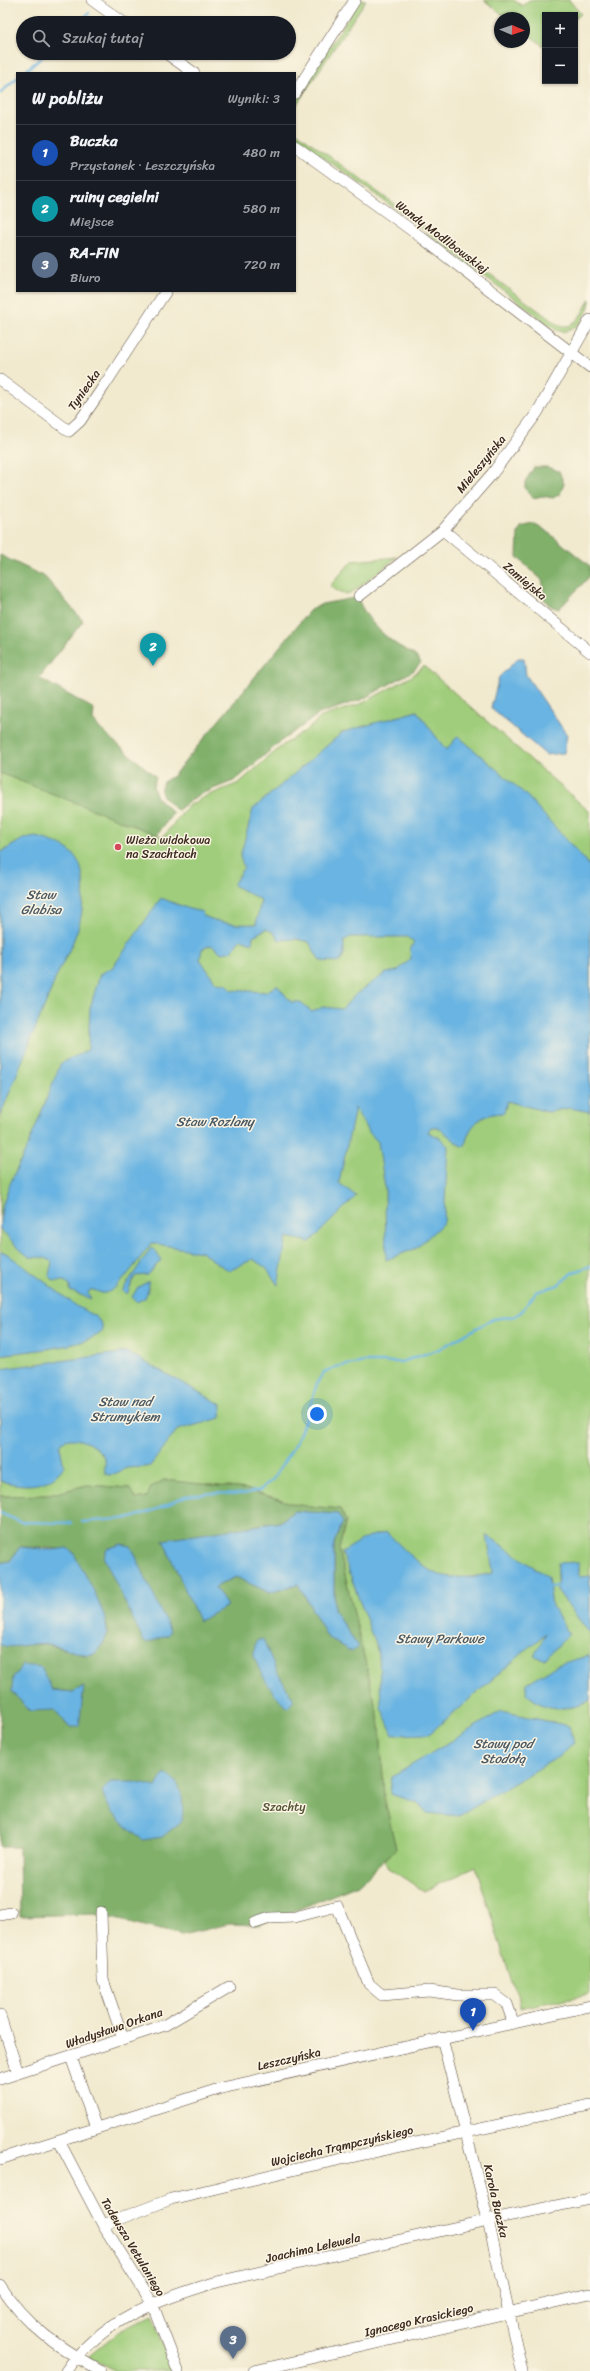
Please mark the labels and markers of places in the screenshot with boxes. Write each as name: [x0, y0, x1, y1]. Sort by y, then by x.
pin: 2: [140, 633, 166, 666]
place label: Wieża widokowa na Szachtach: [126, 829, 210, 865]
marker: Wieża widokowa na Szachtach: [113, 842, 123, 852]
pin: 1: [460, 1998, 486, 2031]
pin: 3: [220, 2326, 246, 2359]

